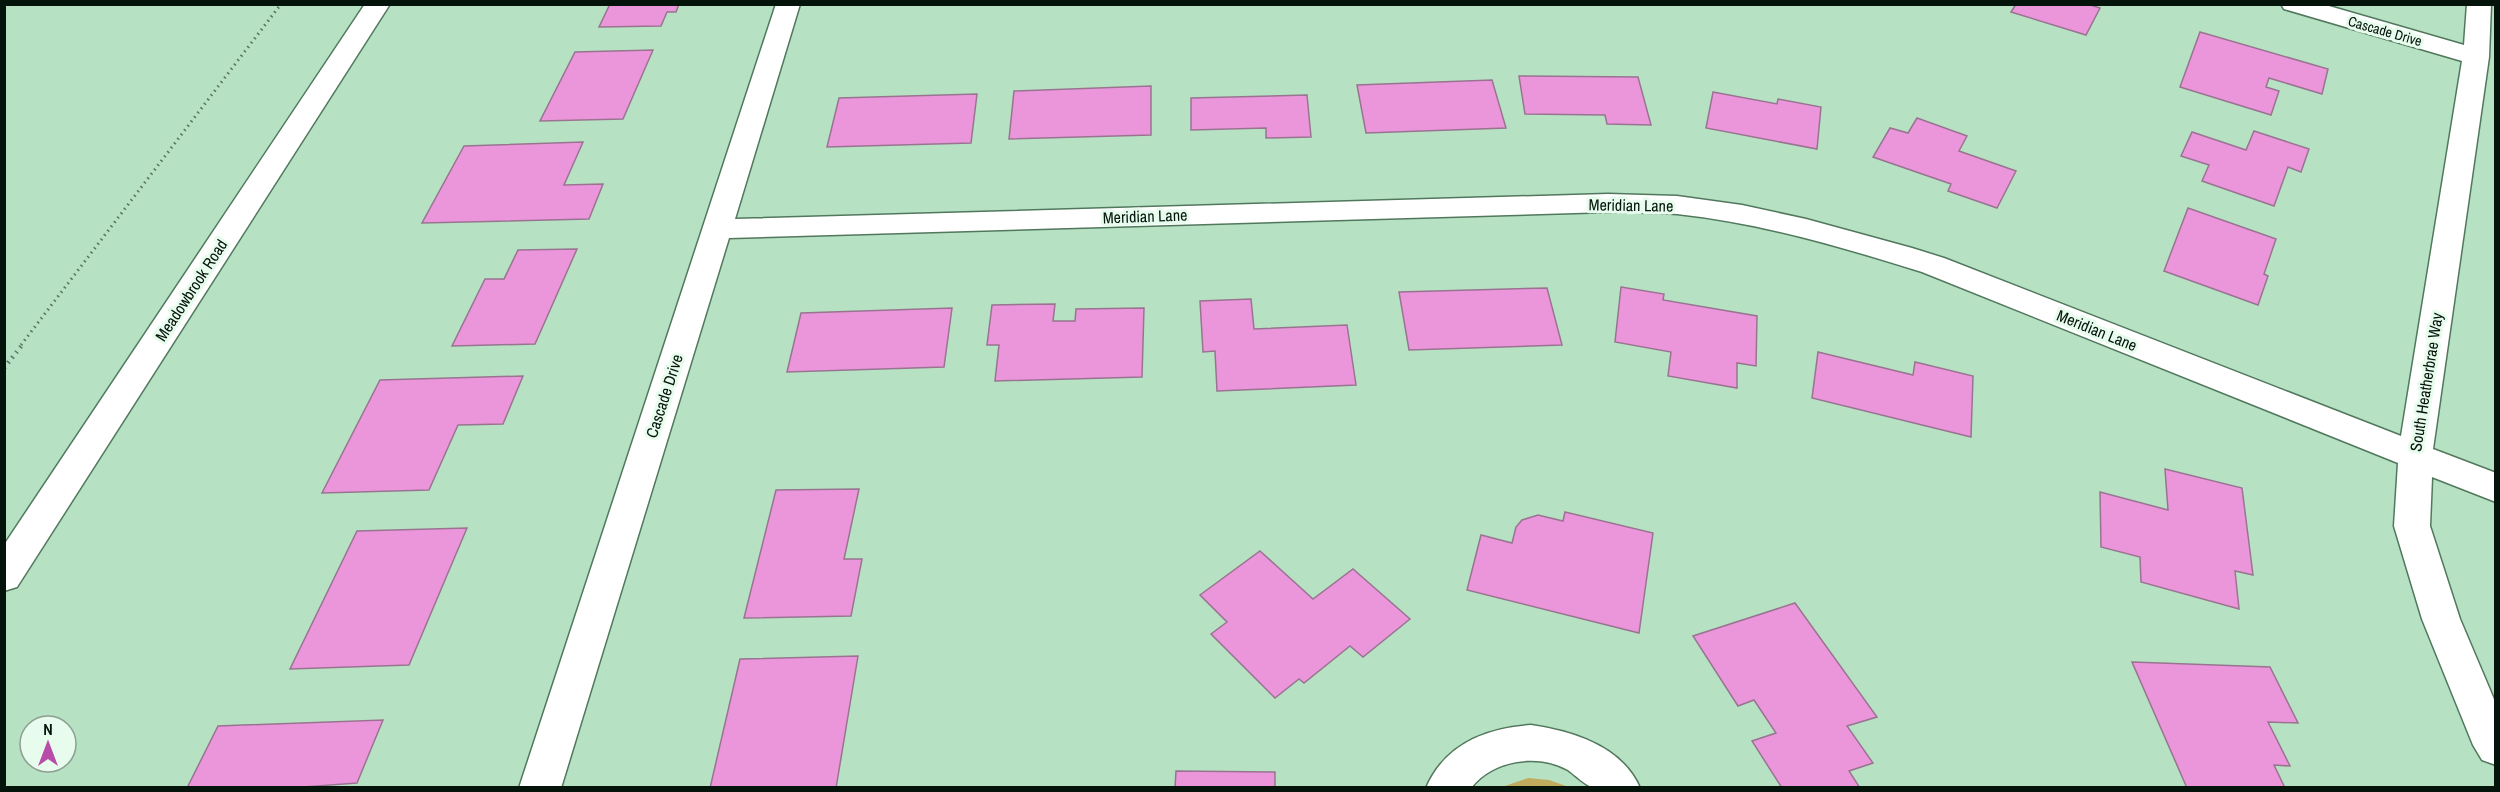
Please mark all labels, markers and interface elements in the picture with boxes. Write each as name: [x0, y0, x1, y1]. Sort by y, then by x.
street label: Cascade Drive: [2346, 12, 2424, 50]
street label: Meridian Lane: [1589, 193, 1673, 217]
street label: Meridian Lane: [1102, 204, 1188, 228]
street label: Meadowbrook Road: [150, 235, 232, 345]
street label: Meridian Lane: [2054, 304, 2140, 356]
street label: South Heatherbrae Way: [2404, 311, 2448, 453]
street label: Cascade Drive: [640, 351, 688, 441]
north arrow: [18, 714, 78, 774]
text: N: [43, 718, 53, 740]

